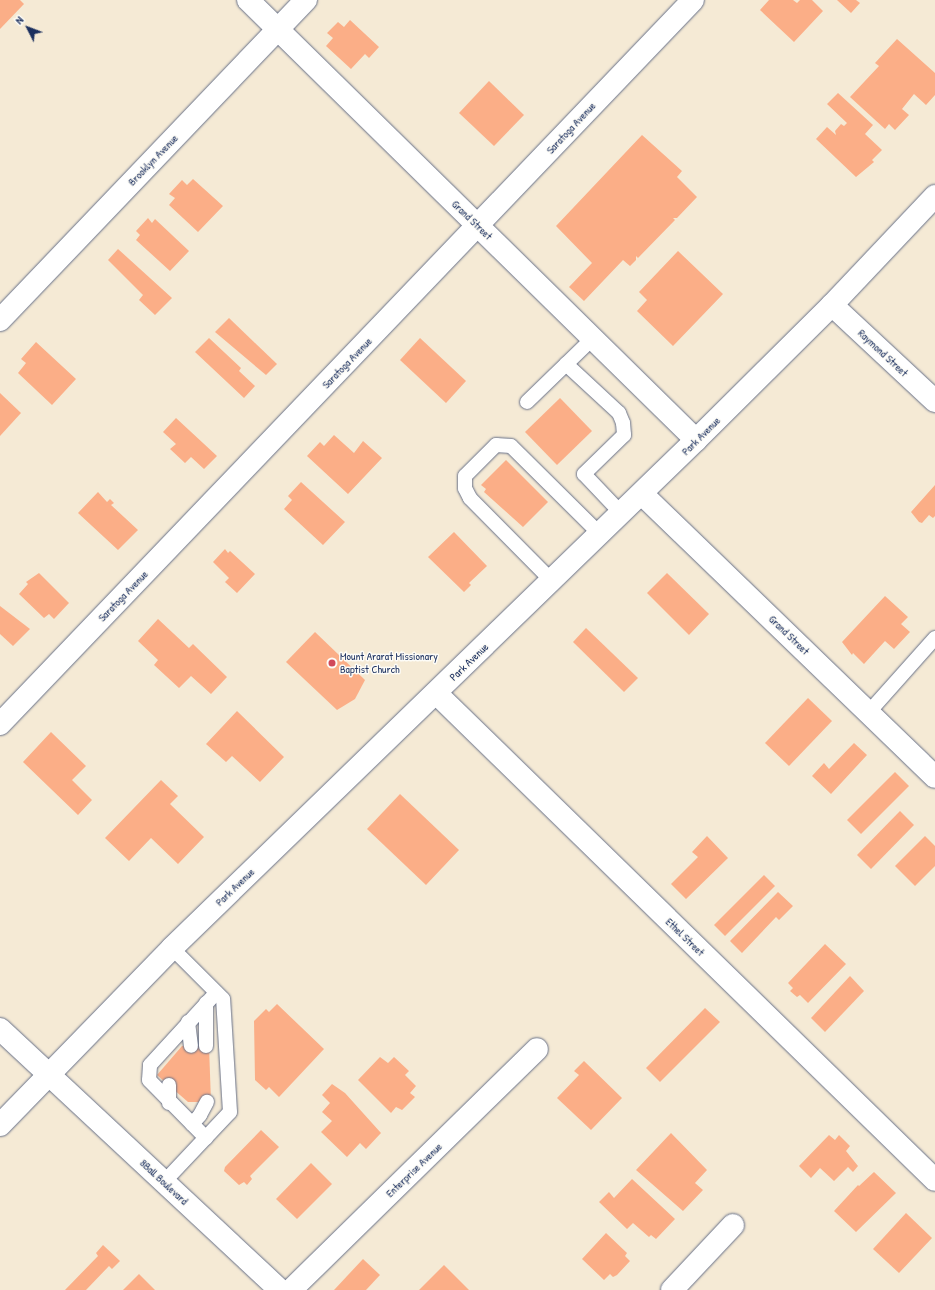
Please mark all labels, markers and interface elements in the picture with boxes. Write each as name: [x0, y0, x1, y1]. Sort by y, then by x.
north arrow: [8, 8, 48, 48]
text: N: [12, 13, 26, 27]
street label: Saratoga Avenue: [544, 99, 598, 157]
street label: Brooklyn Avenue: [125, 132, 181, 188]
street label: Grand Street: [449, 197, 495, 243]
street label: Raymond Street: [855, 327, 911, 379]
street label: Saratoga Avenue: [319, 335, 375, 391]
street label: Park Avenue: [679, 414, 723, 458]
street label: Saratoga Avenue: [95, 568, 151, 624]
street label: Grand Street: [766, 612, 812, 658]
street label: Park Avenue: [447, 640, 491, 684]
place label: Mount Ararat Missionary Baptist Church: [340, 650, 438, 676]
marker: Mount Ararat Missionary Baptist Church: [327, 658, 337, 668]
street label: Park Avenue: [213, 865, 257, 909]
street label: Ethel Street: [663, 915, 707, 959]
street label: Enterprise Avenue: [383, 1140, 445, 1200]
street label: 8Ball Boulevard: [137, 1156, 191, 1208]

